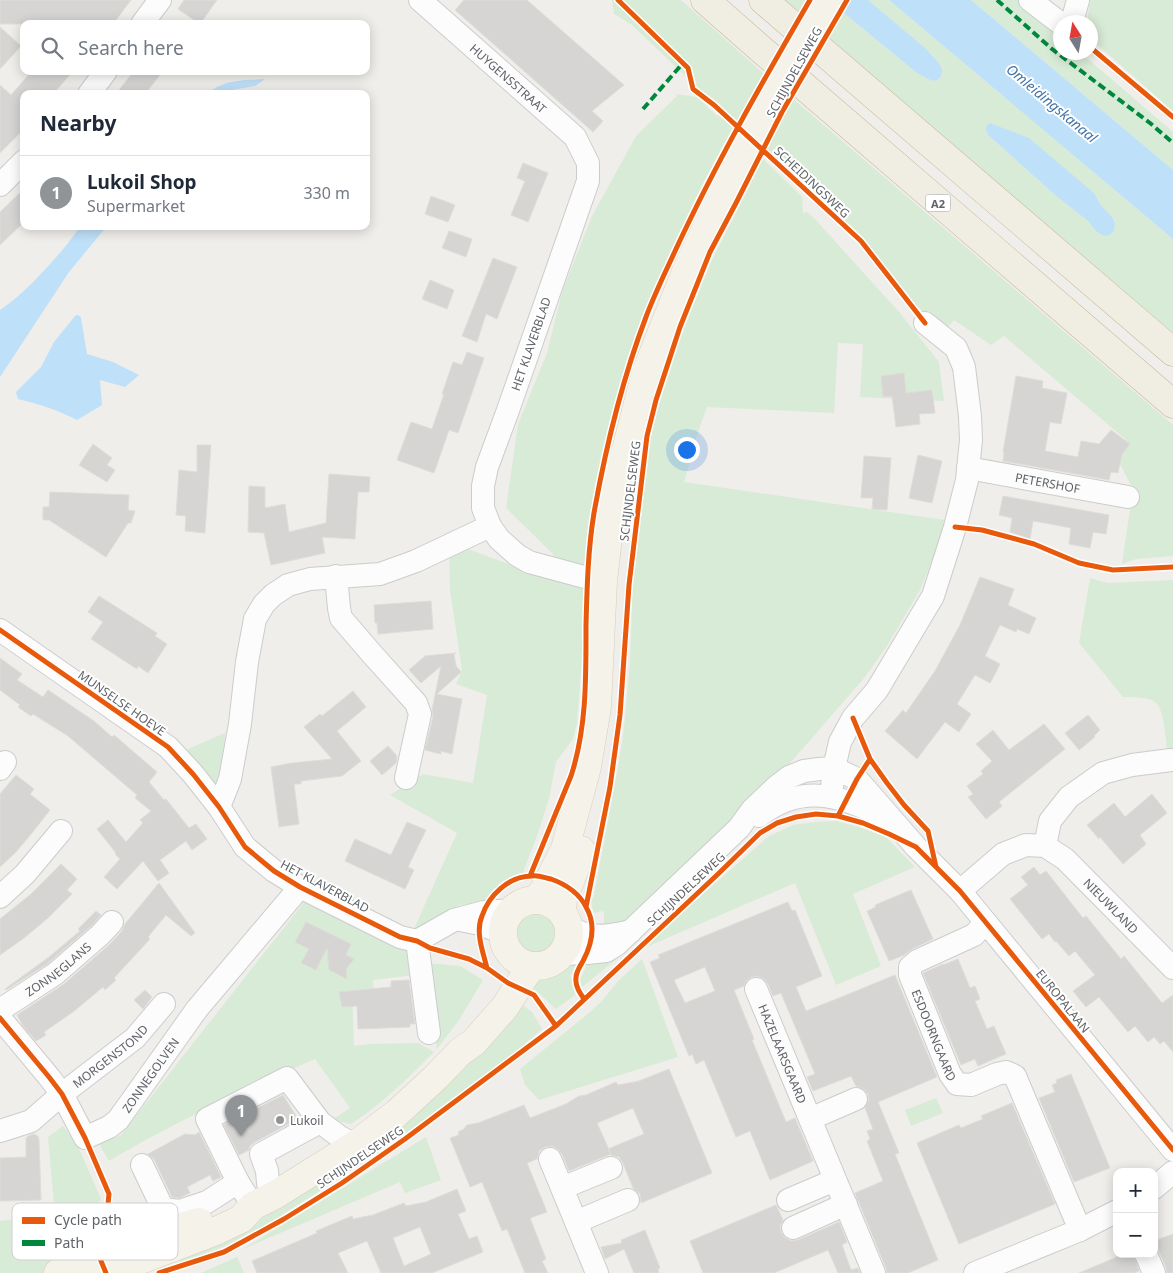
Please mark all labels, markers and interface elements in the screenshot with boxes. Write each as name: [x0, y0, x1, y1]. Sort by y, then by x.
north arrow: [1053, 15, 1098, 60]
search box: [20, 20, 370, 75]
street label: SCHIJNDELSEWEG: [762, 24, 826, 120]
icon: search: [38, 34, 66, 62]
text: Search here: [78, 35, 184, 61]
street label: HUYGENSSTRAAT: [466, 40, 551, 117]
water label: Omleidingskanaal: [1003, 59, 1102, 147]
text: Nearby: [40, 109, 116, 137]
street label: SCHEIDINGSWEG: [770, 142, 854, 222]
text: Lukoil Shop: [87, 169, 197, 195]
text: 1: [51, 182, 61, 204]
text: 330 m: [303, 182, 350, 204]
road number: A2: [926, 194, 950, 212]
text: Supermarket: [87, 195, 185, 217]
street label: HET KLAVERBLAD: [507, 295, 555, 393]
your location: [674, 437, 700, 463]
street label: SCHIJNDELSEWEG: [615, 440, 645, 542]
street label: PETERSHOF: [1014, 468, 1082, 497]
street label: MUNSELSE HOEVE: [75, 666, 169, 740]
street label: SCHIJNDELSEWEG: [643, 848, 729, 930]
street label: HET KLAVERBLAD: [278, 855, 373, 917]
street label: NIEUWLAND: [1080, 874, 1143, 937]
street label: ZONNEGLANS: [21, 938, 95, 1000]
street label: EUROPALAAN: [1032, 966, 1094, 1036]
street label: ESDOORNGAARD: [908, 987, 961, 1085]
street label: HAZELAARSGAARD: [755, 1001, 811, 1106]
street label: MORGENSTOND: [69, 1020, 152, 1092]
street label: ZONNEGOLVEN: [118, 1034, 183, 1116]
pin: 1: [225, 1095, 257, 1136]
place label: Lukoil: [290, 1112, 324, 1129]
marker: Lukoil: [274, 1114, 286, 1126]
street label: SCHIJNDELSEWEG: [313, 1122, 407, 1192]
map controls: [1113, 1168, 1158, 1258]
button: +: [1113, 1168, 1158, 1213]
legend: [12, 1203, 178, 1260]
text: Cycle path: [54, 1210, 122, 1229]
button: −: [1113, 1213, 1158, 1258]
text: Path: [54, 1233, 84, 1252]

